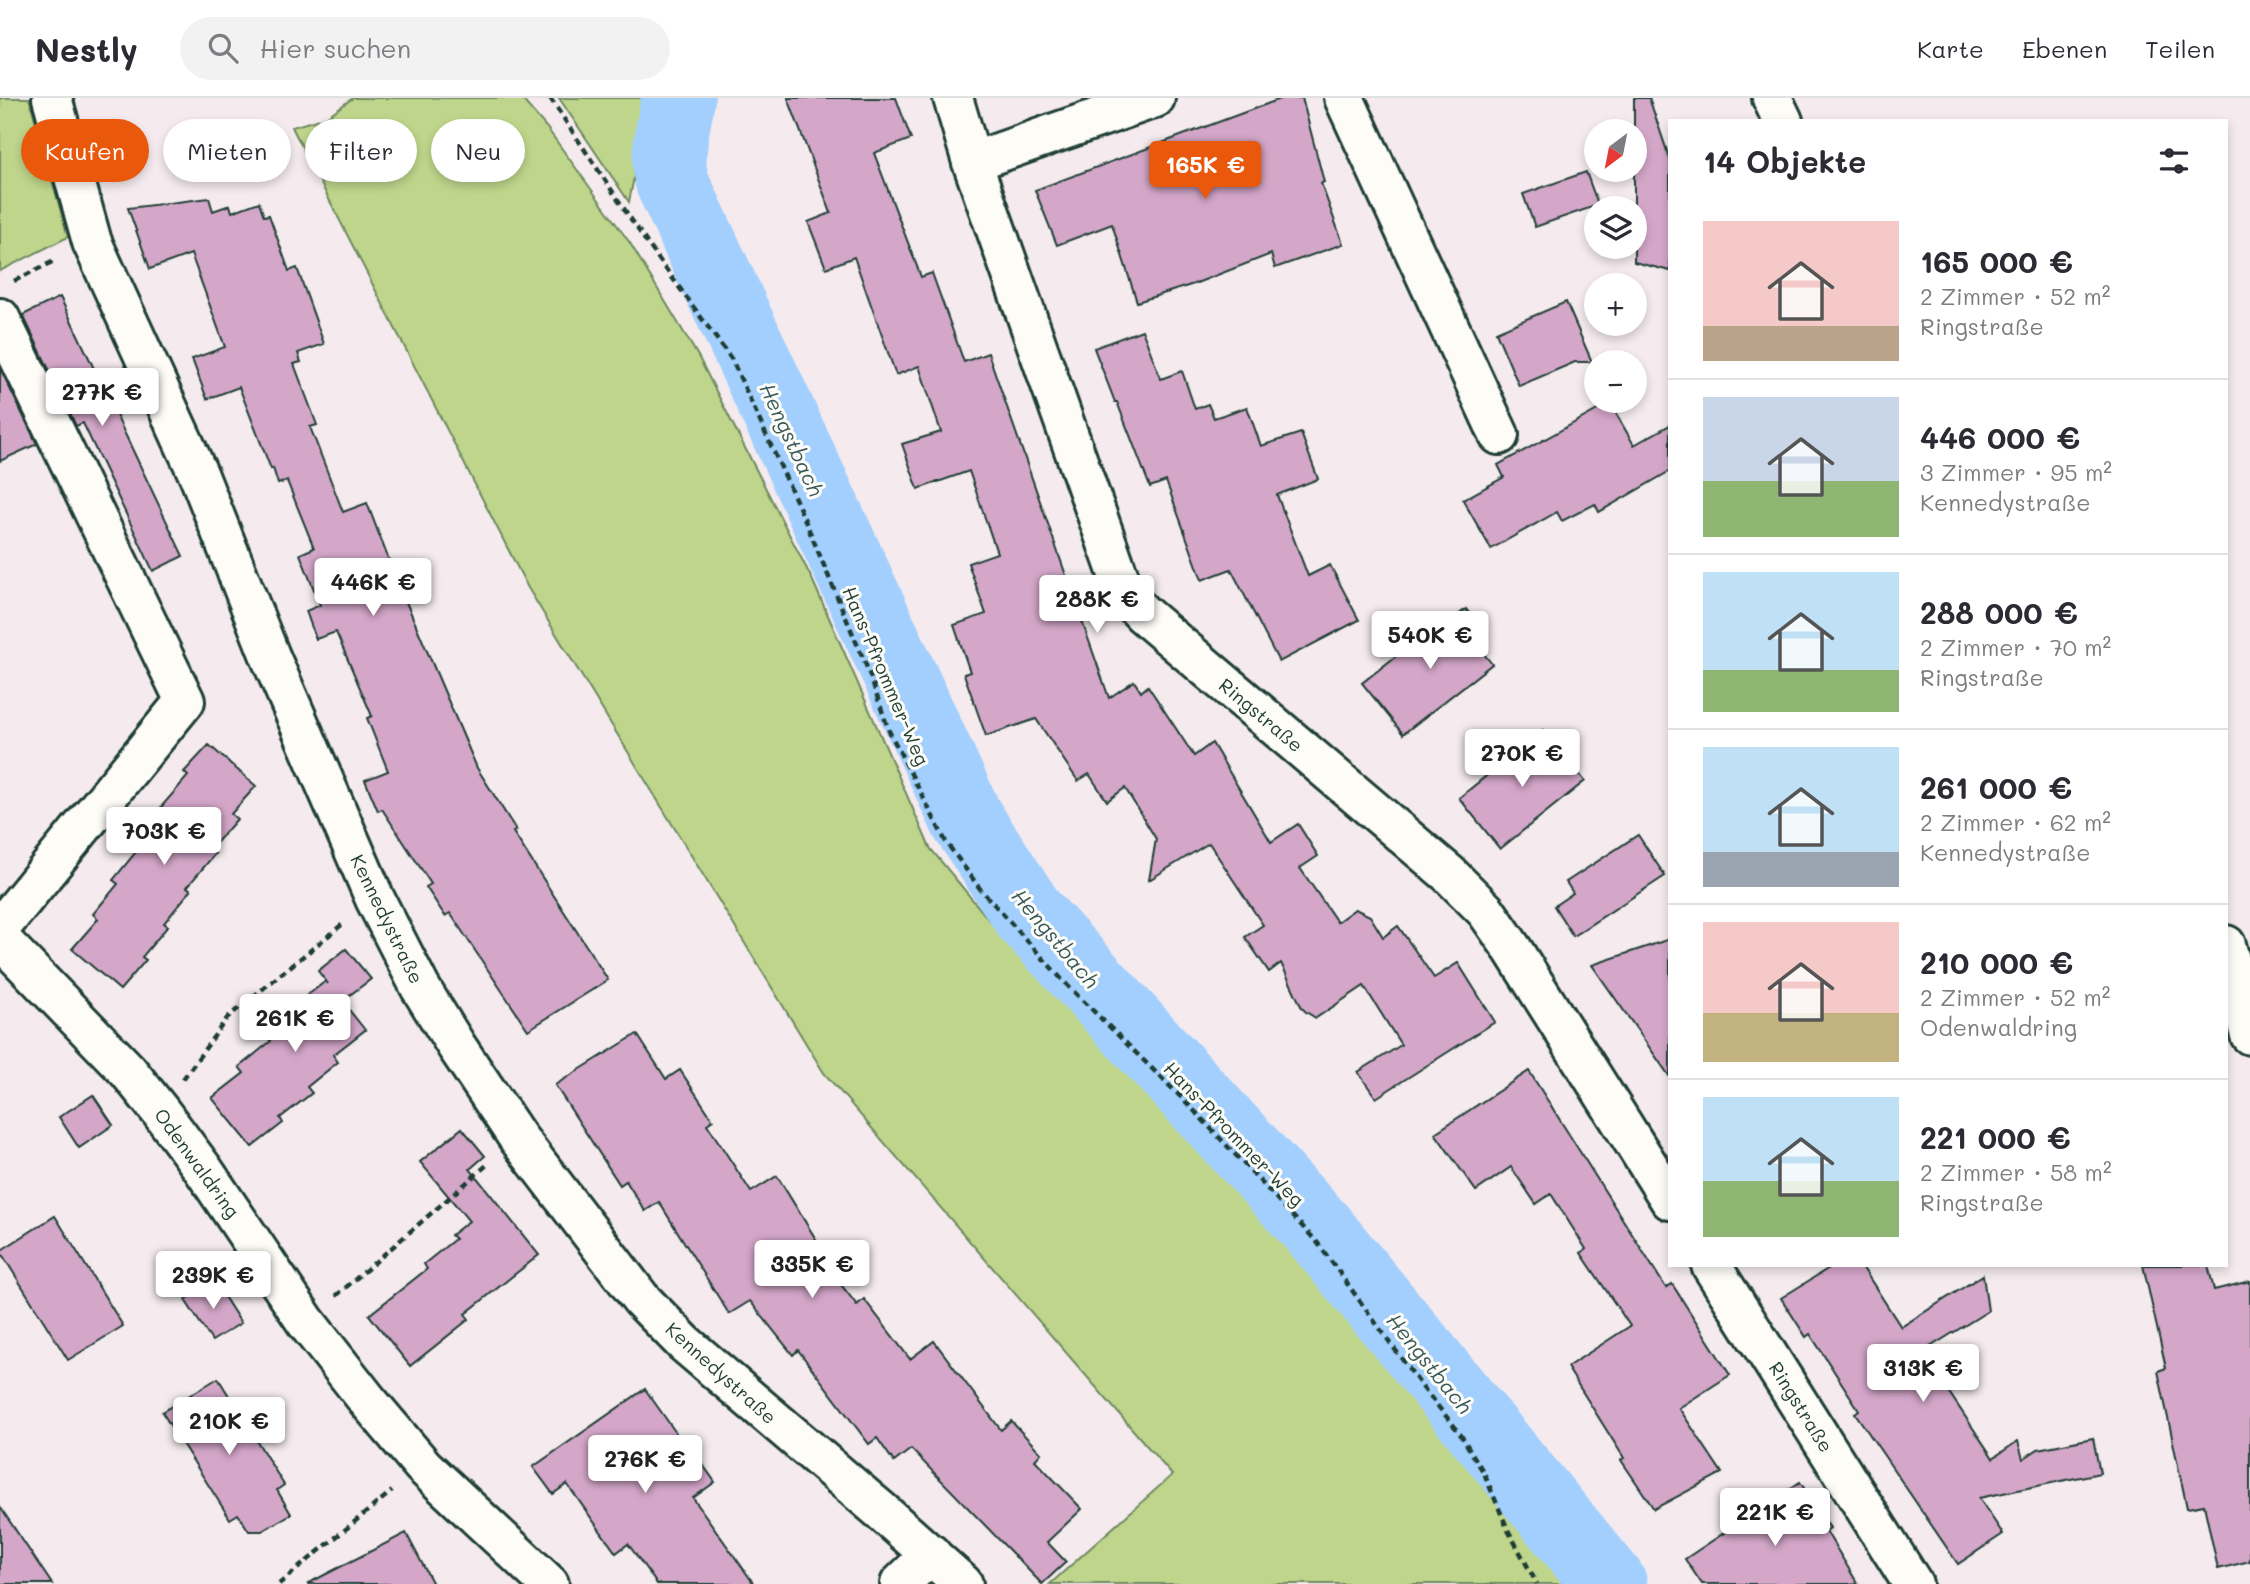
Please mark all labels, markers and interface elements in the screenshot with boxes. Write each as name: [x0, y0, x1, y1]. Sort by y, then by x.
search box: [180, 17, 670, 80]
text: Nestly: [35, 27, 138, 70]
icon: search: [204, 29, 242, 67]
text: Hier suchen: [260, 31, 411, 65]
text: Karte: [1917, 33, 1984, 64]
text: Ebenen: [2022, 33, 2107, 64]
text: Teilen: [2145, 33, 2215, 64]
chip: Kaufen: [21, 119, 149, 182]
chip: Mieten: [163, 119, 291, 182]
chip: Filter: [305, 119, 417, 182]
chip: Neu: [431, 119, 525, 182]
north arrow: [1584, 119, 1647, 182]
map controls: [1584, 119, 1647, 413]
pin: 165K €: [1148, 141, 1262, 201]
text: 14 Objekte: [1703, 141, 1866, 181]
icon: filters: [2155, 142, 2193, 180]
text: 165K €: [1165, 149, 1245, 179]
button: layers: [1584, 196, 1647, 259]
text: 165 000 €: [1920, 241, 2073, 281]
icon: home: [1759, 249, 1843, 333]
button: +: [1584, 273, 1647, 336]
text: 2 Zimmer · 52 m²: [1920, 281, 2111, 311]
text: Ringstraße: [1920, 311, 2044, 341]
button: −: [1584, 350, 1647, 413]
pin: 277K €: [45, 368, 159, 428]
text: 277K €: [62, 376, 142, 406]
water label: Hengstbach: [754, 378, 830, 500]
text: 446 000 €: [1920, 417, 2080, 457]
icon: home: [1759, 425, 1843, 509]
text: 3 Zimmer · 95 m²: [1920, 457, 2112, 487]
text: Kennedystraße: [1920, 487, 2091, 517]
pin: 446K €: [316, 559, 430, 618]
text: 446K €: [330, 566, 416, 596]
pin: 288K €: [1040, 575, 1154, 635]
street label: Hans-Pfrommer-Weg: [837, 583, 935, 769]
text: 288K €: [1055, 583, 1139, 613]
text: 288 000 €: [1920, 592, 2078, 632]
icon: home: [1759, 600, 1843, 684]
pin: 540K €: [1373, 612, 1487, 671]
text: 540K €: [1388, 619, 1472, 649]
text: 2 Zimmer · 70 m²: [1920, 632, 2111, 662]
text: Ringstraße: [1920, 662, 2044, 692]
street label: Ringstraße: [1214, 672, 1309, 757]
pin: 270K €: [1465, 730, 1579, 789]
text: 270K €: [1481, 737, 1563, 767]
text: 261 000 €: [1920, 767, 2072, 807]
icon: home: [1759, 775, 1843, 859]
text: 2 Zimmer · 62 m²: [1920, 807, 2111, 837]
pin: 703K €: [107, 808, 221, 867]
text: 703K €: [122, 815, 206, 845]
text: Kennedystraße: [1920, 837, 2091, 867]
street label: Kennedystraße: [345, 850, 430, 988]
water label: Hengstbach: [1007, 883, 1106, 994]
text: 210 000 €: [1920, 942, 2073, 982]
icon: home: [1759, 950, 1843, 1034]
text: 2 Zimmer · 52 m²: [1920, 982, 2111, 1012]
pin: 261K €: [238, 995, 352, 1054]
text: 261K €: [255, 1002, 335, 1032]
text: Odenwaldring: [1920, 1012, 2077, 1042]
street label: Hans-Pfrommer-Weg: [1159, 1056, 1310, 1211]
street label: Odenwaldring: [149, 1103, 246, 1223]
text: 221 000 €: [1920, 1117, 2071, 1157]
icon: home: [1759, 1125, 1843, 1209]
text: 2 Zimmer · 58 m²: [1920, 1157, 2112, 1187]
text: Ringstraße: [1920, 1187, 2044, 1217]
pin: 335K €: [755, 1240, 869, 1300]
text: 335K €: [770, 1248, 854, 1278]
pin: 239K €: [156, 1252, 270, 1311]
text: 239K €: [172, 1259, 254, 1289]
water label: Hengstbach: [1381, 1307, 1479, 1419]
street label: Kennedystraße: [661, 1316, 782, 1429]
pin: 313K €: [1866, 1344, 1980, 1404]
text: 313K €: [1883, 1352, 1963, 1382]
street label: Ringstraße: [1764, 1357, 1839, 1457]
pin: 210K €: [172, 1398, 286, 1457]
text: 210K €: [189, 1405, 269, 1435]
pin: 276K €: [588, 1436, 702, 1495]
text: 276K €: [604, 1443, 686, 1473]
pin: 221K €: [1718, 1488, 1832, 1548]
text: 221K €: [1736, 1496, 1814, 1526]

